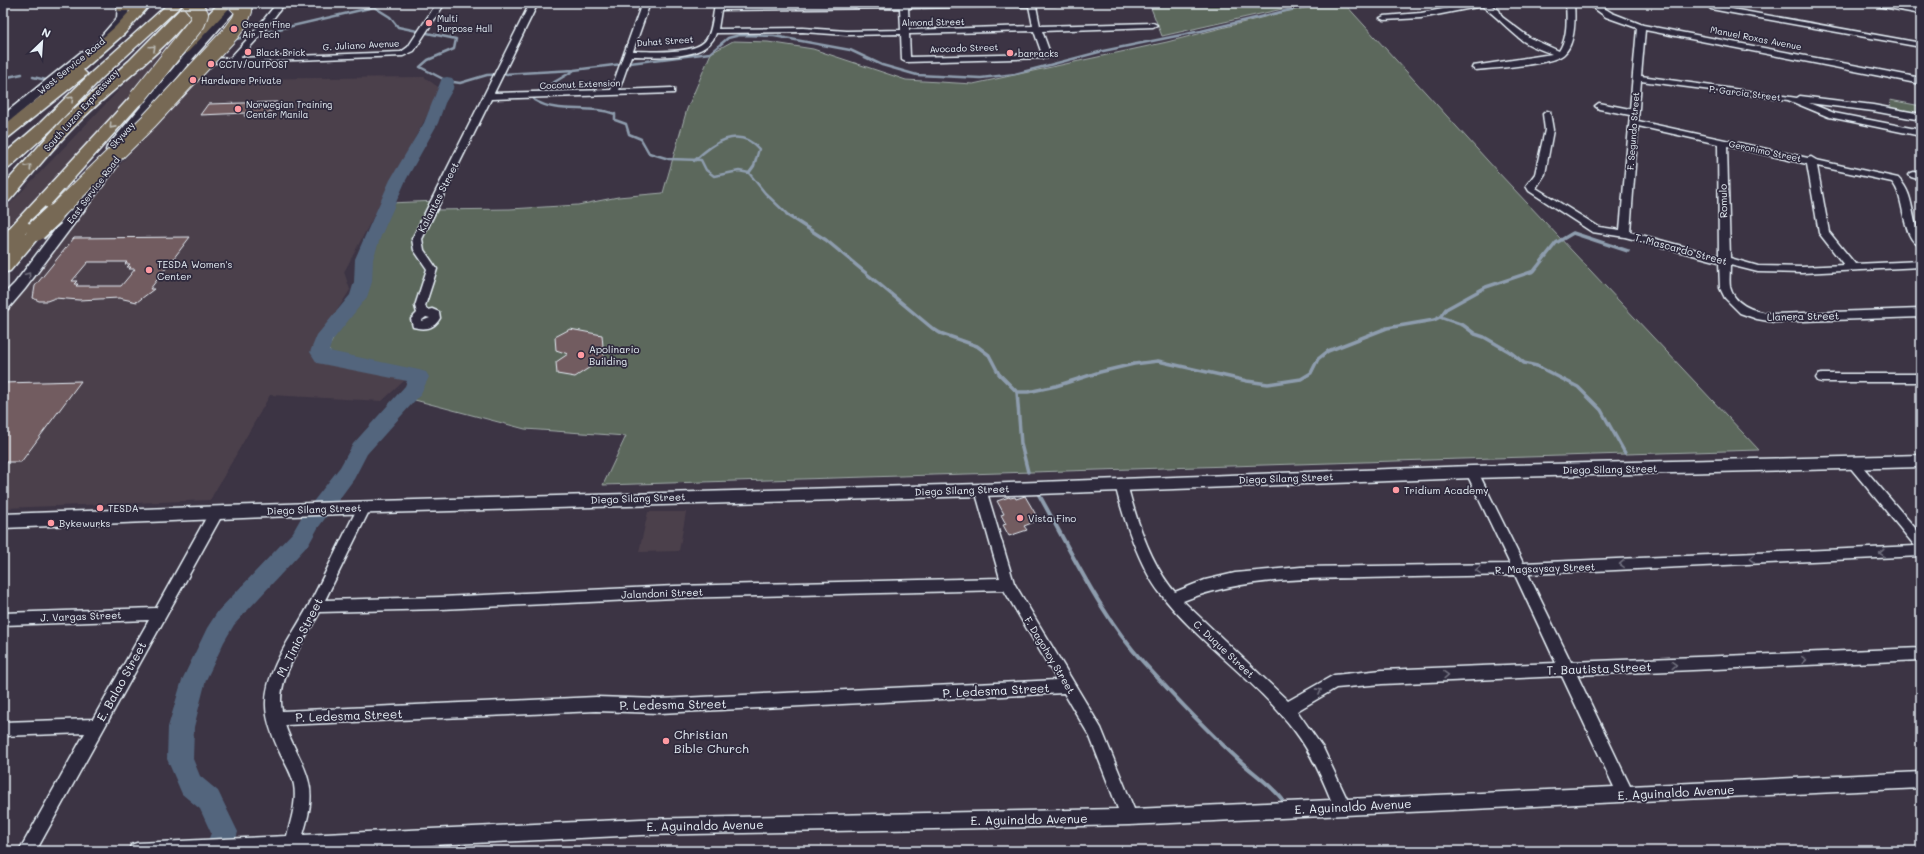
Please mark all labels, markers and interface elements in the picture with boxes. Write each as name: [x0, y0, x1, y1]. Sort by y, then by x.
place label: Multi Purpose Hall: [437, 13, 492, 34]
street label: Almond Street: [901, 16, 965, 28]
marker: Multi Purpose Hall: [424, 18, 434, 28]
place label: Green Fine Air Tech: [242, 19, 291, 40]
north arrow: [22, 22, 62, 62]
text: N: [39, 24, 53, 41]
marker: Green Fine Air Tech: [229, 24, 239, 34]
street label: Manuel Roxas Avenue: [1709, 24, 1803, 52]
street label: Duhat Street: [636, 34, 694, 48]
street label: West Service Road: [35, 35, 107, 97]
street label: G. Juliano Avenue: [322, 37, 400, 53]
street label: Avocado Street: [929, 41, 999, 55]
one-way arrow: [148, 45, 156, 53]
marker: Black Brick: [243, 47, 253, 57]
place label: Black Brick: [256, 47, 306, 58]
marker: barracks: [1005, 48, 1015, 58]
place label: barracks: [1018, 48, 1058, 59]
marker: CCTV/OUTPOST: [206, 59, 216, 69]
place label: CCTV/OUTPOST: [219, 59, 288, 70]
street label: South Luzon Expressway: [41, 67, 121, 153]
marker: Hardware Private: [188, 75, 198, 85]
place label: Hardware Private: [201, 75, 281, 86]
street label: Coconut Extension: [539, 77, 621, 91]
street label: P. Garcia Street: [1709, 83, 1781, 103]
street label: F. Segundo Street: [1625, 92, 1641, 170]
one-way arrow: [66, 97, 74, 104]
place label: Norwegian Training Center Manila: [246, 99, 332, 120]
marker: Norwegian Training Center Manila: [233, 104, 243, 114]
street label: Skyway: [107, 119, 137, 151]
one-way arrow: [109, 121, 117, 129]
street label: Geronimo Street: [1728, 138, 1802, 164]
street label: East Service Road: [64, 154, 122, 226]
street label: Kalantas Street: [414, 159, 462, 235]
one-way arrow: [24, 165, 31, 172]
street label: Romulo: [1716, 184, 1730, 218]
street label: T. Mascardo Street: [1633, 230, 1729, 268]
place label: TESDA Women's Center: [157, 257, 233, 283]
marker: TESDA Women's Center: [144, 265, 154, 275]
one-way arrow: [23, 272, 31, 279]
street label: Llanera Street: [1767, 308, 1839, 324]
place label: Apolinario Building: [589, 342, 639, 368]
marker: Apolinario Building: [576, 350, 586, 360]
street label: Diego Silang Street: [1562, 461, 1658, 477]
street label: Diego Silang Street: [1238, 469, 1334, 487]
street label: Diego Silang Street: [914, 481, 1010, 499]
place label: Tridium Academy: [1404, 483, 1488, 497]
marker: Tridium Academy: [1391, 485, 1401, 495]
street label: Diego Silang Street: [590, 489, 686, 507]
street label: Diego Silang Street: [266, 500, 362, 518]
place label: TESDA: [108, 501, 139, 515]
marker: TESDA: [95, 503, 105, 513]
place label: Vista Fino: [1028, 511, 1076, 525]
marker: Vista Fino: [1015, 513, 1025, 523]
place label: Bykewurks: [59, 516, 110, 530]
marker: Bykewurks: [46, 518, 56, 528]
one-way arrow: [1879, 549, 1885, 557]
one-way arrow: [1749, 554, 1755, 563]
street label: R. Magsaysay Street: [1495, 559, 1595, 577]
one-way arrow: [1619, 560, 1625, 569]
one-way arrow: [1475, 566, 1481, 574]
street label: Jalandoni Street: [621, 585, 703, 601]
street label: M. Tinio Street: [272, 595, 326, 679]
street label: J. Vargas Street: [40, 608, 122, 624]
street label: F. Dagohoy Street: [1021, 614, 1079, 696]
street label: C. Duque Street: [1190, 617, 1258, 681]
street label: E. Balao Street: [92, 638, 150, 724]
one-way arrow: [1801, 655, 1807, 664]
street label: T. Bautista Street: [1546, 658, 1652, 678]
one-way arrow: [1671, 661, 1677, 670]
one-way arrow: [1443, 670, 1449, 679]
street label: P. Ledesma Street: [942, 679, 1050, 701]
one-way arrow: [1315, 688, 1322, 695]
street label: P. Ledesma Street: [619, 695, 727, 713]
street label: P. Ledesma Street: [295, 705, 403, 725]
place label: Christian Bible Church: [674, 726, 749, 756]
marker: Christian Bible Church: [661, 736, 671, 746]
street label: E. Aguinaldo Avenue: [1617, 781, 1735, 803]
street label: E. Aguinaldo Avenue: [1294, 795, 1412, 817]
street label: E. Aguinaldo Avenue: [970, 810, 1088, 828]
street label: E. Aguinaldo Avenue: [646, 816, 764, 834]

